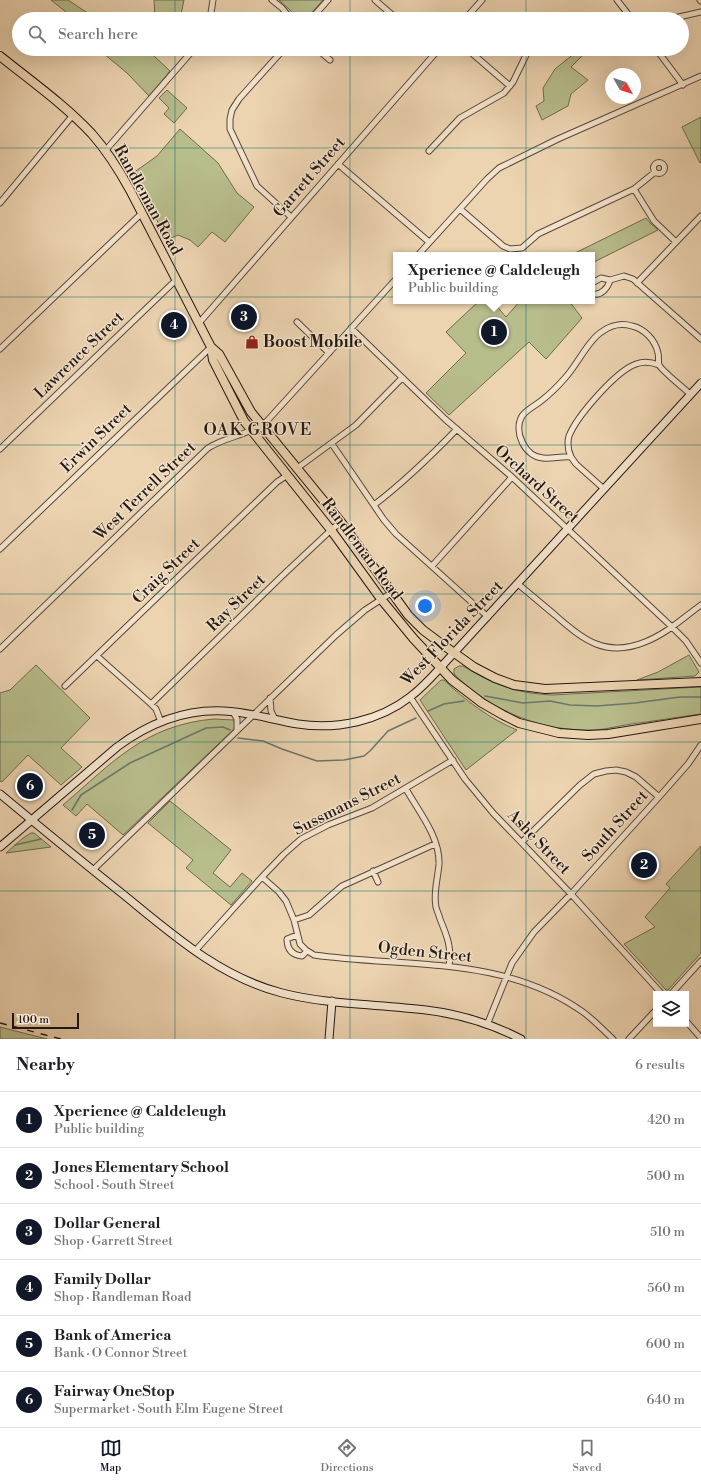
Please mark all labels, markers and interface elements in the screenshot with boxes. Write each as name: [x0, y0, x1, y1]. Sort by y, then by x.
search box: [12, 12, 689, 56]
icon: search: [26, 23, 48, 45]
text: Search here: [58, 25, 138, 44]
north arrow: [605, 68, 641, 104]
street label: Garrett Street: [269, 132, 350, 221]
street label: Randleman Road: [109, 141, 187, 259]
popup: [393, 252, 595, 304]
text: Xperience @ Caldcleugh: [408, 261, 580, 280]
text: Public building: [408, 280, 498, 296]
pin: 3: [231, 302, 257, 332]
street label: Lawrence Street: [30, 307, 128, 403]
pin: 4: [161, 310, 187, 340]
pin: 1: [481, 317, 507, 347]
place label: Boost Mobile: [263, 332, 363, 352]
shop icon: Boost Mobile: [244, 334, 260, 350]
street label: Erwin Street: [56, 399, 136, 477]
district label: OAK GROVE: [203, 419, 313, 441]
street label: West Terrell Street: [89, 437, 200, 545]
street label: Orchard Street: [490, 441, 584, 528]
street label: Randleman Road: [317, 494, 407, 604]
street label: Craig Street: [128, 534, 204, 608]
street label: Ray Street: [202, 570, 270, 636]
street label: West Florida Street: [396, 576, 507, 690]
your location: [415, 596, 435, 616]
street label: Sussmans Street: [290, 768, 404, 840]
pin: 6: [17, 771, 43, 801]
street label: South Street: [578, 786, 653, 866]
street label: Ashe Street: [503, 805, 575, 879]
pin: 5: [79, 820, 105, 850]
pin: 2: [631, 850, 657, 880]
street label: Ogden Street: [377, 937, 473, 967]
map controls: [653, 991, 689, 1027]
button: layers: [653, 991, 689, 1027]
scale bar: [12, 1011, 79, 1030]
text: 100 m: [18, 1013, 49, 1027]
text: Nearby: [16, 1054, 75, 1076]
text: 6 results: [635, 1057, 685, 1073]
text: Xperience @ Caldcleugh: [54, 1102, 226, 1121]
text: 1: [26, 1112, 32, 1128]
text: 420 m: [647, 1112, 685, 1128]
text: Public building: [54, 1121, 144, 1137]
text: Jones Elementary School: [54, 1158, 229, 1177]
text: 2: [25, 1168, 33, 1184]
text: 500 m: [647, 1168, 685, 1184]
text: School · South Street: [54, 1177, 174, 1193]
text: Dollar General: [54, 1214, 160, 1233]
text: 3: [25, 1224, 33, 1240]
text: 510 m: [650, 1224, 685, 1240]
text: Shop · Garrett Street: [54, 1233, 173, 1249]
text: Family Dollar: [54, 1270, 151, 1289]
text: 4: [25, 1280, 33, 1296]
text: 560 m: [647, 1280, 685, 1296]
text: Shop · Randleman Road: [54, 1289, 192, 1305]
text: Bank of America: [54, 1326, 171, 1345]
text: 5: [25, 1336, 33, 1352]
text: 600 m: [646, 1336, 685, 1352]
text: Bank · O Connor Street: [54, 1345, 187, 1361]
text: Fairway OneStop: [54, 1382, 175, 1401]
text: 6: [25, 1392, 33, 1408]
text: 640 m: [646, 1392, 685, 1408]
text: Supermarket · South Elm Eugene Street: [54, 1401, 284, 1417]
tab: Map: [100, 1437, 122, 1475]
tab: Directions: [321, 1437, 374, 1475]
tab: Saved: [573, 1437, 601, 1475]

